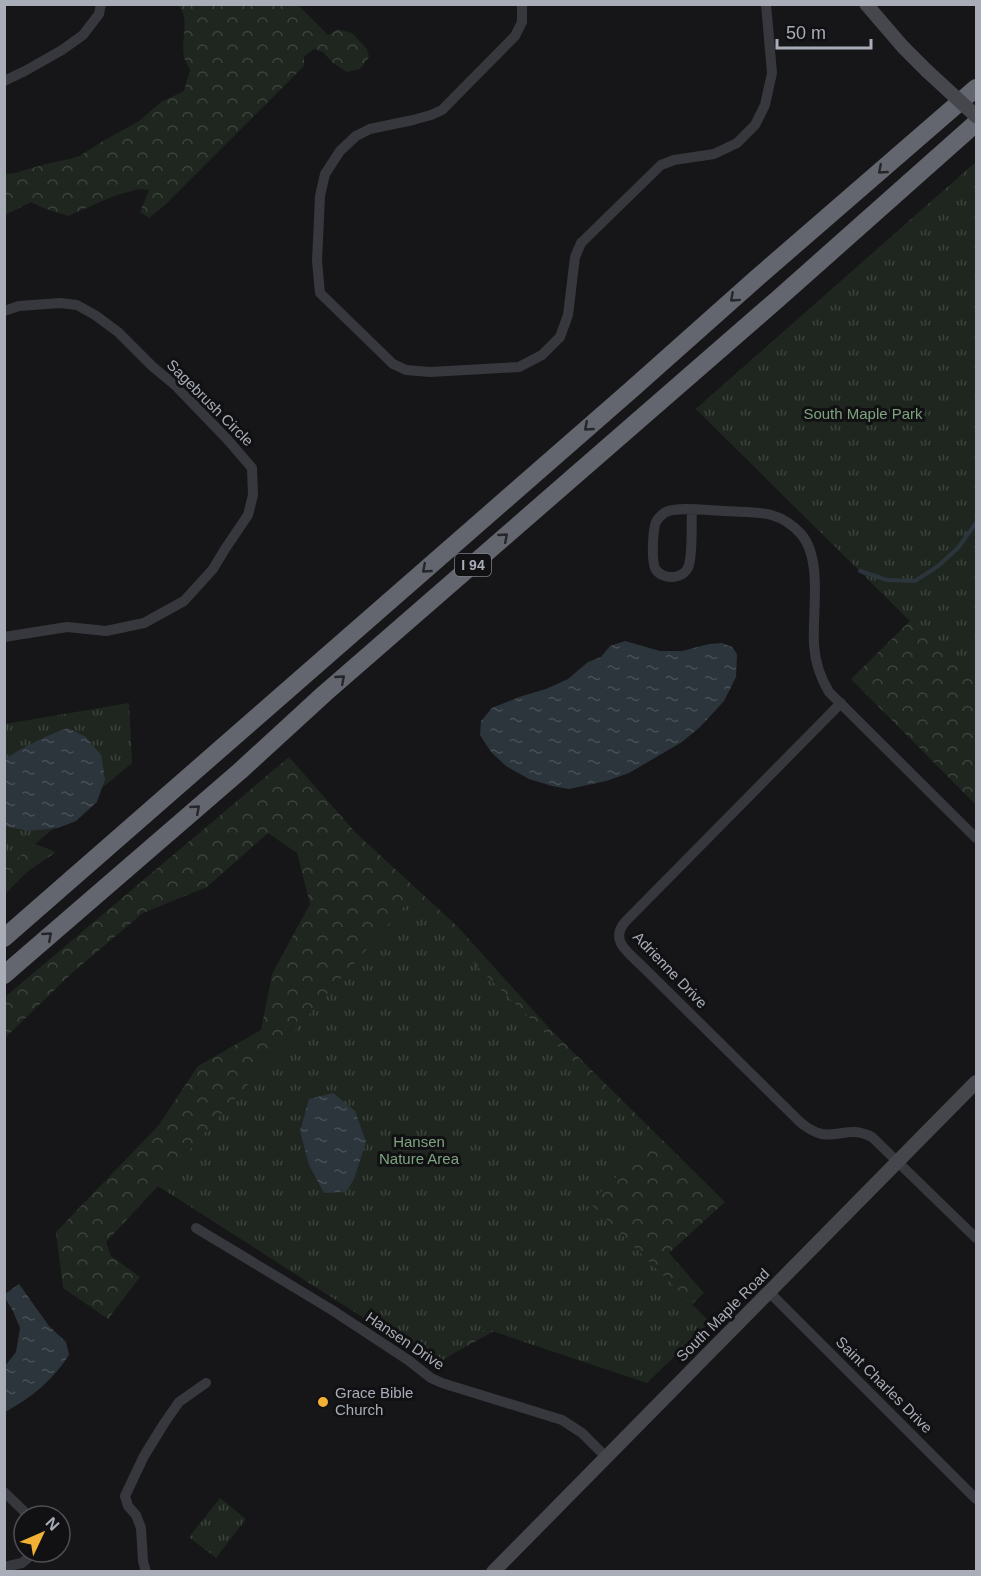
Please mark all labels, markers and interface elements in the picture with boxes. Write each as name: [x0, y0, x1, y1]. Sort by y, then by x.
scale bar: [777, 12, 872, 50]
text: 50 m: [786, 23, 826, 43]
one-way arrow: [878, 163, 888, 174]
one-way arrow: [730, 291, 741, 302]
street label: Sagebrush Circle: [164, 356, 257, 449]
park label: South Maple Park: [803, 405, 923, 422]
one-way arrow: [584, 420, 595, 431]
one-way arrow: [497, 533, 508, 544]
road number: I 94: [455, 554, 491, 576]
one-way arrow: [422, 562, 432, 573]
one-way arrow: [334, 675, 345, 686]
one-way arrow: [189, 805, 200, 816]
street label: Adrienne Drive: [630, 928, 711, 1011]
one-way arrow: [41, 932, 52, 943]
park label: Hansen Nature Area: [379, 1133, 460, 1167]
street label: South Maple Road: [673, 1265, 773, 1365]
street label: Hansen Drive: [363, 1308, 448, 1373]
street label: Saint Charles Drive: [833, 1333, 936, 1436]
place label: Grace Bible Church: [335, 1384, 413, 1418]
marker: Grace Bible Church: [316, 1395, 330, 1409]
north arrow: [12, 1504, 72, 1564]
text: N: [42, 1514, 63, 1534]

